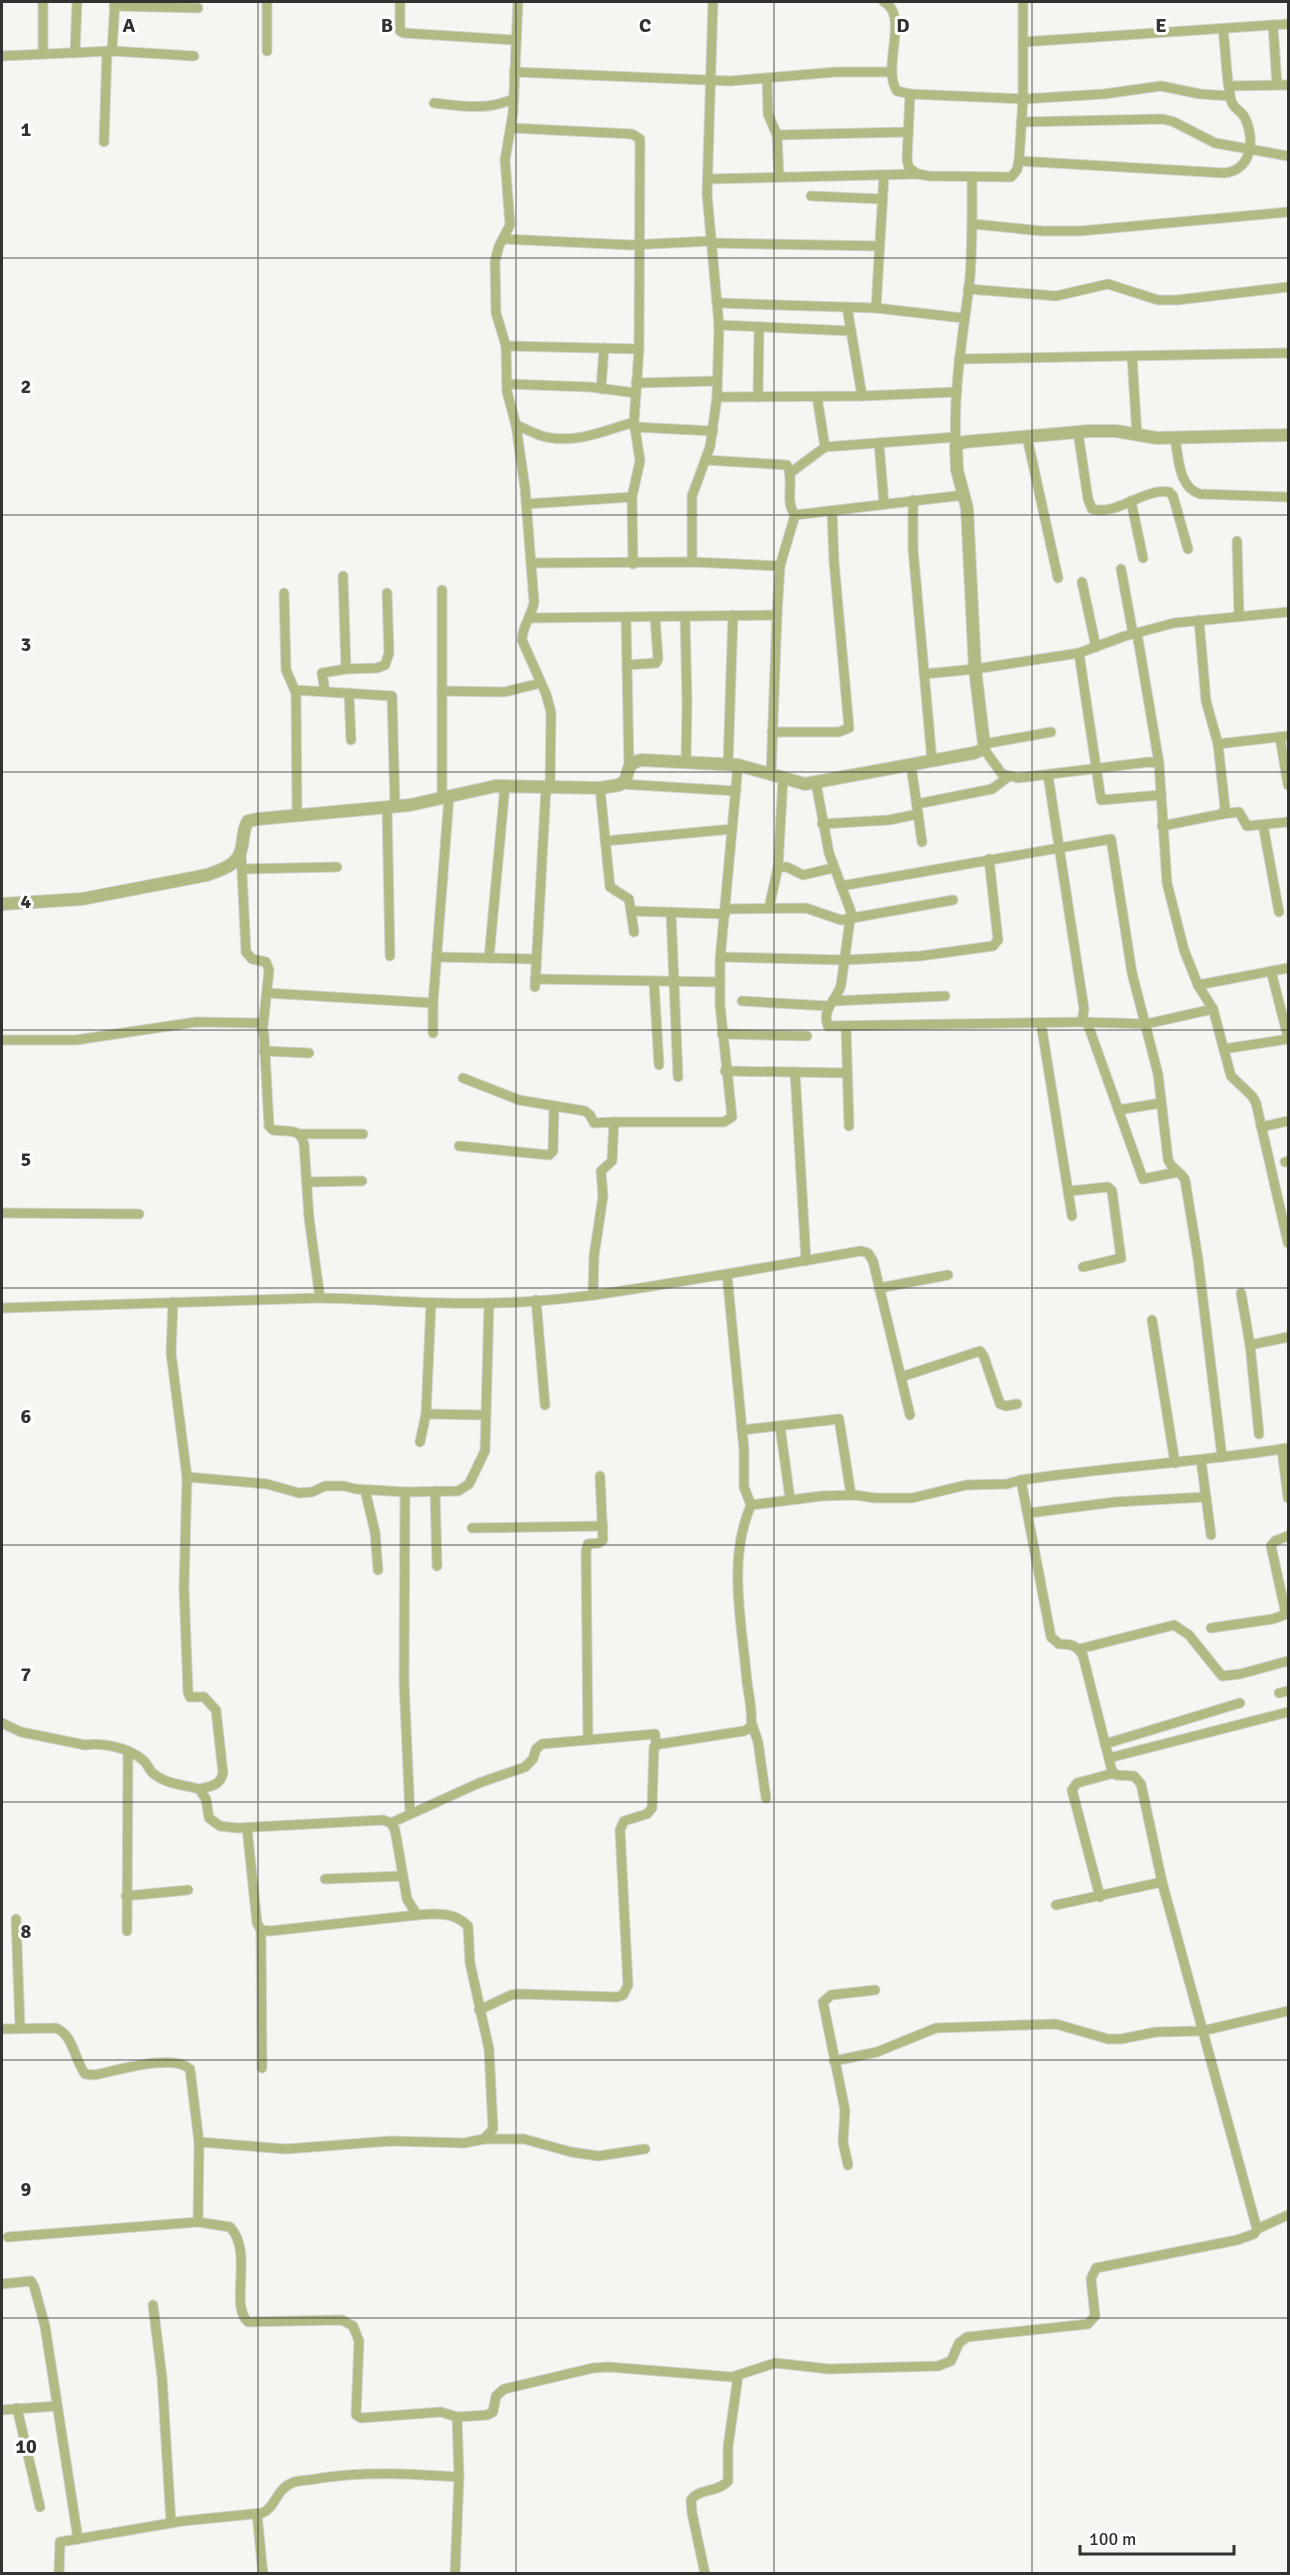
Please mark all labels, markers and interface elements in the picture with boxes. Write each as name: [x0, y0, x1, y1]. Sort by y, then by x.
text: A: [123, 13, 136, 38]
text: B: [381, 13, 393, 38]
text: C: [639, 13, 651, 38]
text: D: [896, 13, 910, 38]
text: E: [1155, 13, 1167, 38]
text: 1: [21, 117, 32, 142]
text: 2: [21, 374, 31, 399]
text: 3: [21, 632, 31, 657]
text: 4: [21, 889, 32, 914]
text: 5: [21, 1147, 31, 1172]
text: 6: [21, 1404, 32, 1429]
text: 7: [21, 1662, 32, 1687]
text: 8: [21, 1919, 32, 1944]
text: 9: [21, 2177, 32, 2202]
text: 10: [15, 2434, 37, 2459]
scale bar: [1080, 2518, 1234, 2556]
text: 100 m: [1089, 2528, 1136, 2550]

